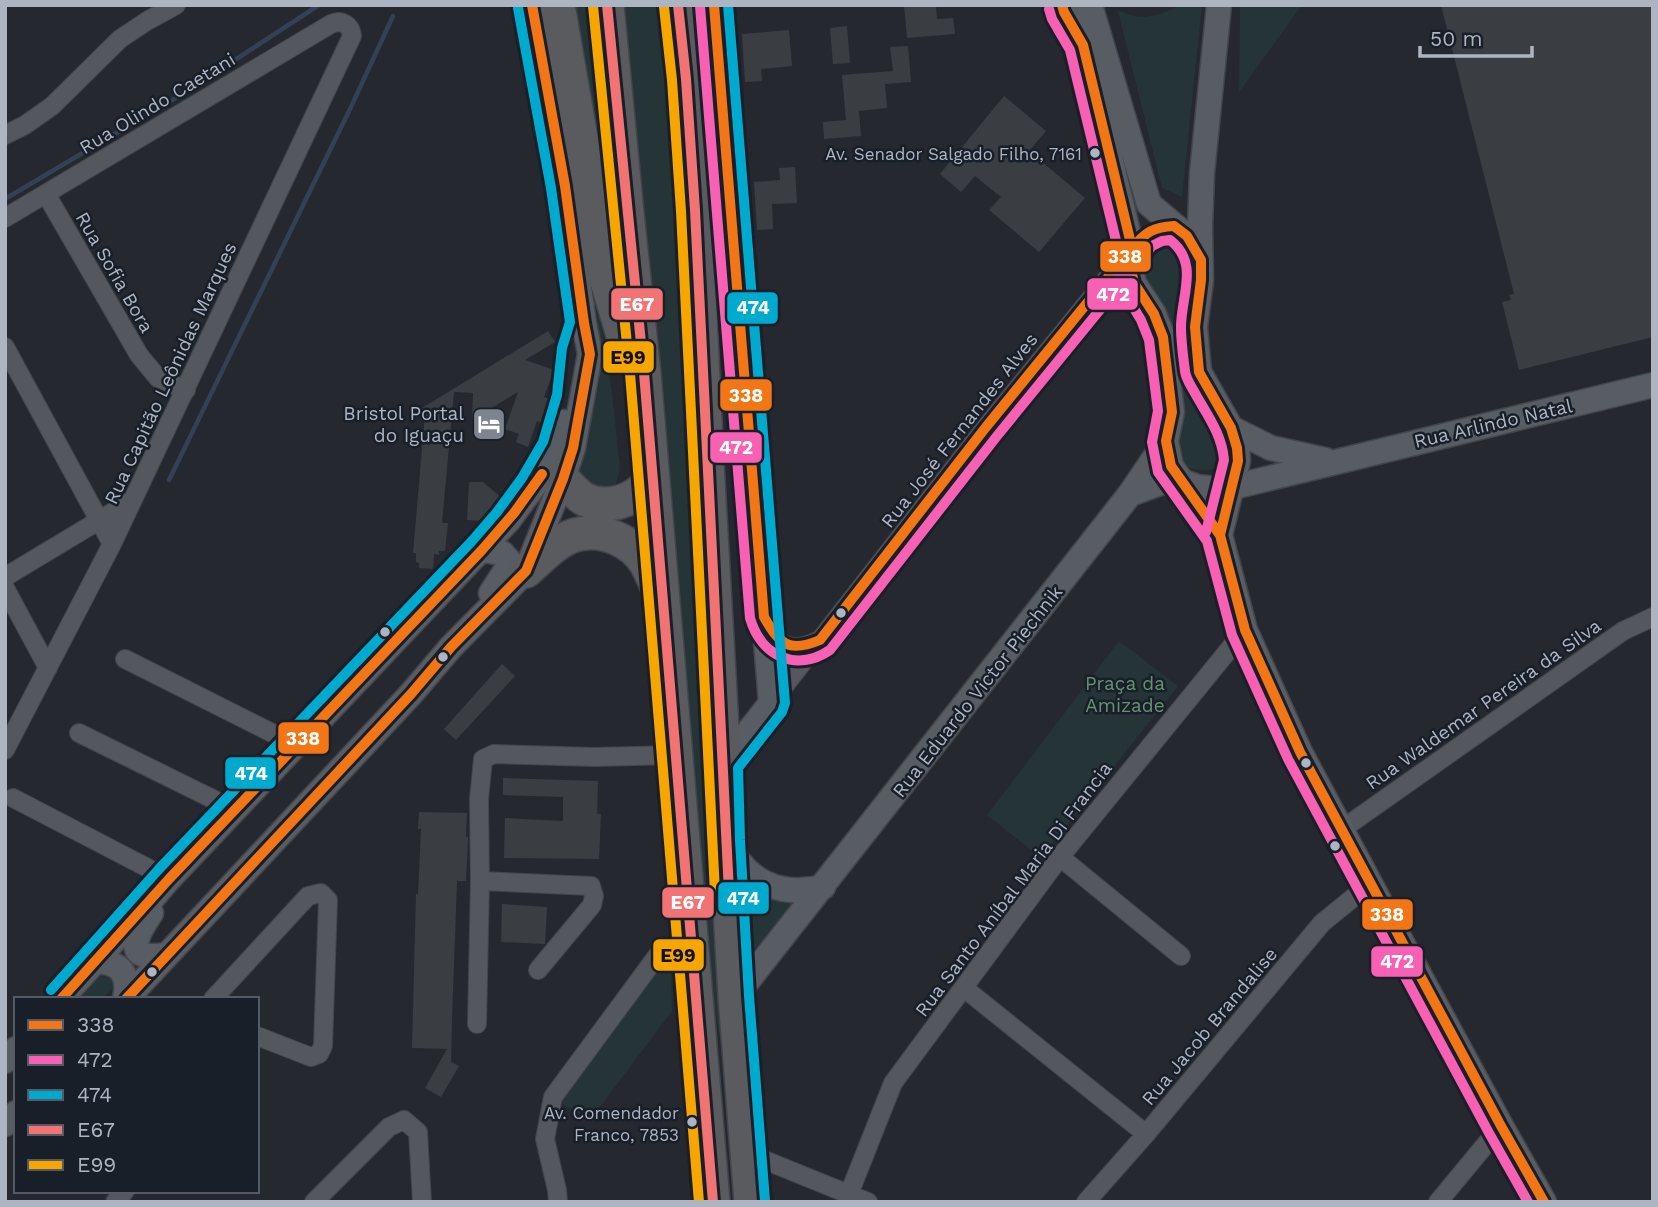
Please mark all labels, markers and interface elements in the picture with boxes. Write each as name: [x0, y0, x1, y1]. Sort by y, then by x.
scale bar: [1420, 14, 1532, 58]
text: 50 m: [1430, 26, 1482, 51]
street label: Rua Olindo Caetani: [75, 48, 239, 159]
place label: Av. Senador Salgado Filho, 7161: [825, 144, 1082, 164]
marker: Av. Senador Salgado Filho, 7161: [1088, 146, 1102, 160]
street label: Rua Sofia Bora: [71, 208, 159, 337]
street label: Rua Capitão Leônidas Marques: [99, 238, 241, 508]
line badge: 338: [1099, 240, 1152, 273]
text: 338: [1108, 245, 1142, 268]
line badge: 472: [1086, 277, 1139, 311]
text: 472: [1096, 283, 1130, 306]
line badge: E67: [610, 287, 664, 321]
line badge: 474: [726, 291, 779, 325]
text: E67: [620, 293, 654, 316]
text: 474: [736, 296, 770, 319]
street label: Rua José Fernandes Alves: [876, 328, 1043, 532]
line badge: E99: [602, 340, 655, 374]
text: E99: [610, 346, 646, 369]
line badge: 338: [719, 378, 773, 412]
text: 338: [729, 384, 763, 407]
street label: Rua Arlindo Natal: [1412, 394, 1575, 453]
place label: Bristol Portal do Iguaçu: [343, 402, 464, 447]
hotel icon: Bristol Portal do Iguaçu: [470, 405, 508, 443]
line badge: 472: [709, 431, 763, 464]
text: 472: [719, 436, 753, 459]
street label: Rua Eduardo Victor Piechnik: [888, 581, 1067, 802]
unlabelled marker: [834, 606, 848, 620]
street label: Rua Waldemar Pereira da Silva: [1361, 614, 1606, 795]
unlabelled marker: [378, 625, 392, 639]
unlabelled marker: [436, 650, 450, 664]
park label: Praça da Amizade: [1085, 672, 1165, 717]
line badge: 338: [277, 721, 330, 755]
text: 338: [286, 727, 320, 750]
line badge: 474: [224, 756, 277, 790]
unlabelled marker: [1299, 756, 1313, 770]
street label: Rua Santo Aníbal Maria Di Francia: [910, 757, 1117, 1021]
text: 474: [234, 762, 268, 785]
unlabelled marker: [1328, 839, 1342, 853]
line badge: 474: [717, 881, 770, 915]
line badge: E67: [661, 886, 715, 919]
text: 474: [726, 887, 760, 910]
text: E67: [671, 891, 705, 914]
line badge: 338: [1361, 898, 1414, 931]
text: 338: [1370, 903, 1404, 926]
line badge: E99: [652, 938, 705, 972]
street label: Rua Jacob Brandalise: [1137, 943, 1282, 1110]
text: E99: [660, 944, 696, 967]
line badge: 472: [1370, 945, 1424, 978]
text: 472: [1380, 950, 1414, 973]
unlabelled marker: [145, 965, 159, 979]
legend: [14, 997, 259, 1193]
text: 338: [77, 1012, 114, 1037]
text: 472: [77, 1047, 113, 1072]
text: 474: [77, 1082, 112, 1107]
place label: Av. Comendador Franco, 7853: [544, 1103, 679, 1145]
marker: Av. Comendador Franco, 7853: [685, 1115, 699, 1129]
text: E67: [77, 1117, 115, 1142]
text: E99: [77, 1152, 116, 1177]

